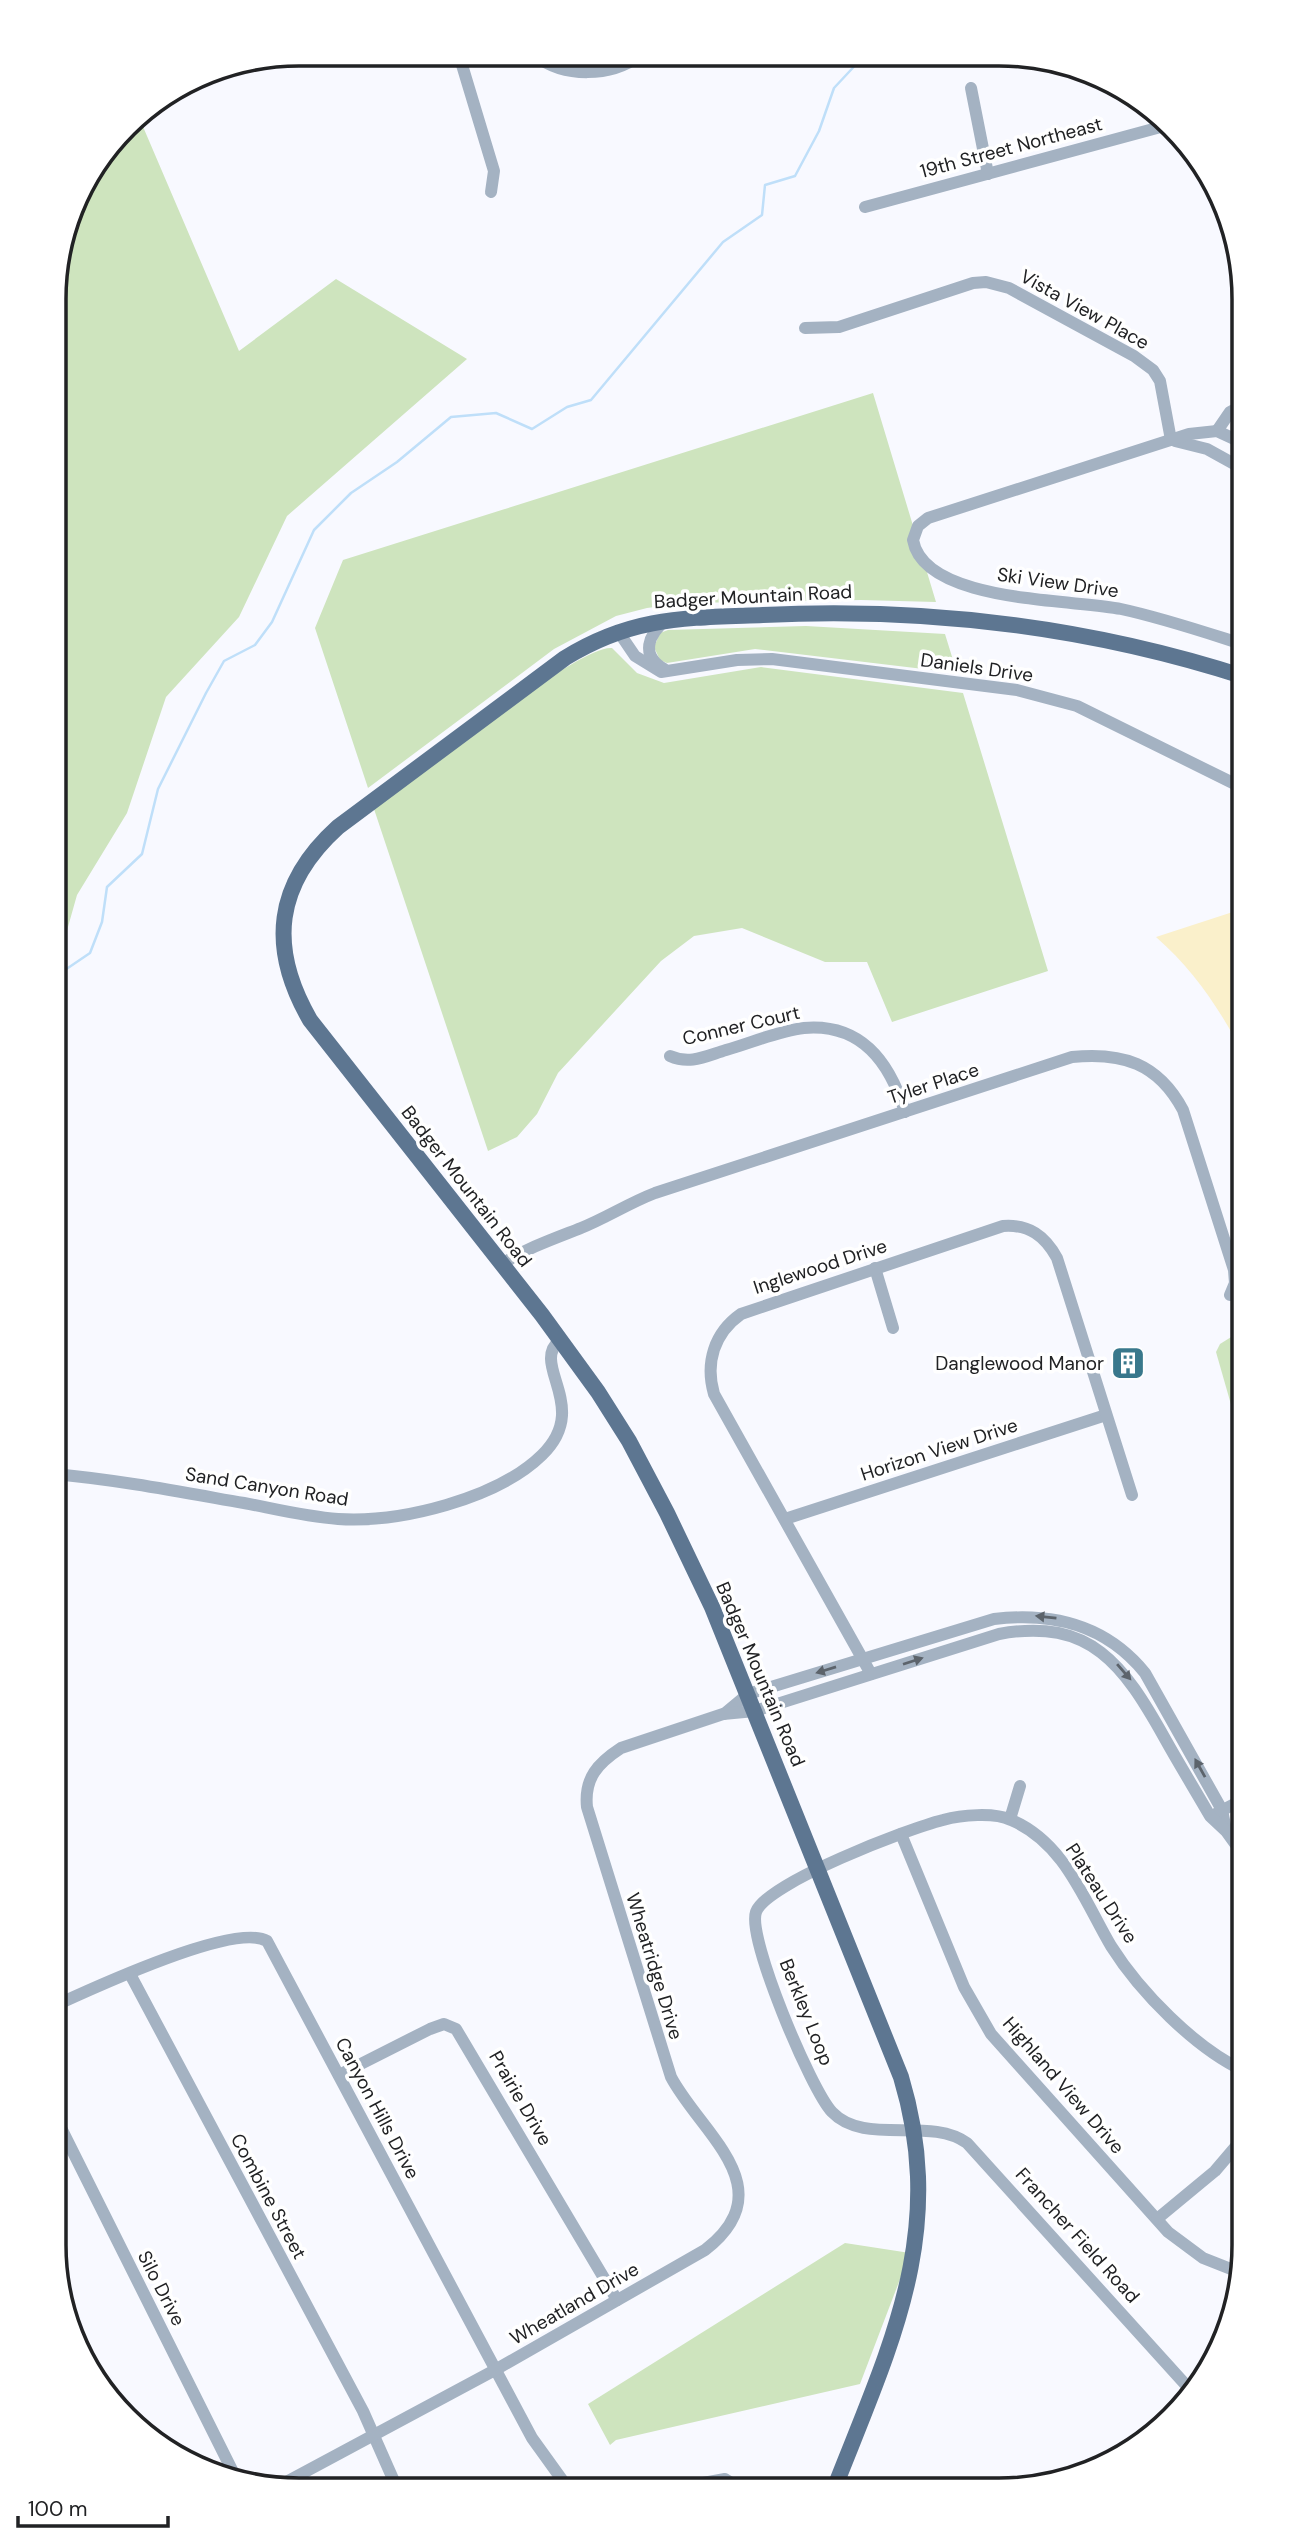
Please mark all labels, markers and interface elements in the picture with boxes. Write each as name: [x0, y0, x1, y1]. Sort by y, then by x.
street label: 19th Street Northeast: [917, 111, 1105, 184]
street label: Vista View Place: [1016, 264, 1154, 355]
street label: Ski View Drive: [996, 562, 1120, 603]
street label: Badger Mountain Road: [653, 579, 853, 614]
street label: Daniels Drive: [919, 647, 1035, 688]
street label: Conner Court: [680, 1000, 802, 1051]
street label: Tyler Place: [884, 1057, 982, 1110]
street label: Badger Mountain Road: [396, 1100, 538, 1272]
street label: Inglewood Drive: [750, 1233, 890, 1300]
building icon: Danglewood Manor: [1109, 1344, 1147, 1382]
place label: Danglewood Manor: [935, 1351, 1104, 1376]
street label: Horizon View Drive: [857, 1412, 1021, 1487]
street label: Sand Canyon Road: [184, 1461, 350, 1512]
street label: Badger Mountain Road: [710, 1578, 811, 1770]
one-way arrow: [1035, 1611, 1057, 1622]
one-way arrow: [903, 1655, 924, 1665]
one-way arrow: [1116, 1663, 1132, 1681]
one-way arrow: [816, 1666, 837, 1676]
one-way arrow: [1194, 1759, 1206, 1778]
street label: Plateau Drive: [1060, 1838, 1143, 1948]
street label: Wheatridge Drive: [620, 1890, 689, 2043]
street label: Berkley Loop: [774, 1955, 839, 2069]
street label: Highland View Drive: [997, 2012, 1130, 2159]
street label: Canyon Hills Drive: [330, 2033, 425, 2183]
street label: Prairie Drive: [483, 2046, 558, 2150]
street label: Combine Street: [225, 2129, 312, 2263]
street label: Francher Field Road: [1010, 2162, 1145, 2308]
street label: Silo Drive: [132, 2246, 191, 2330]
street label: Wheatland Drive: [505, 2256, 643, 2351]
scale bar: [18, 2484, 168, 2528]
text: 100 m: [28, 2495, 88, 2523]

